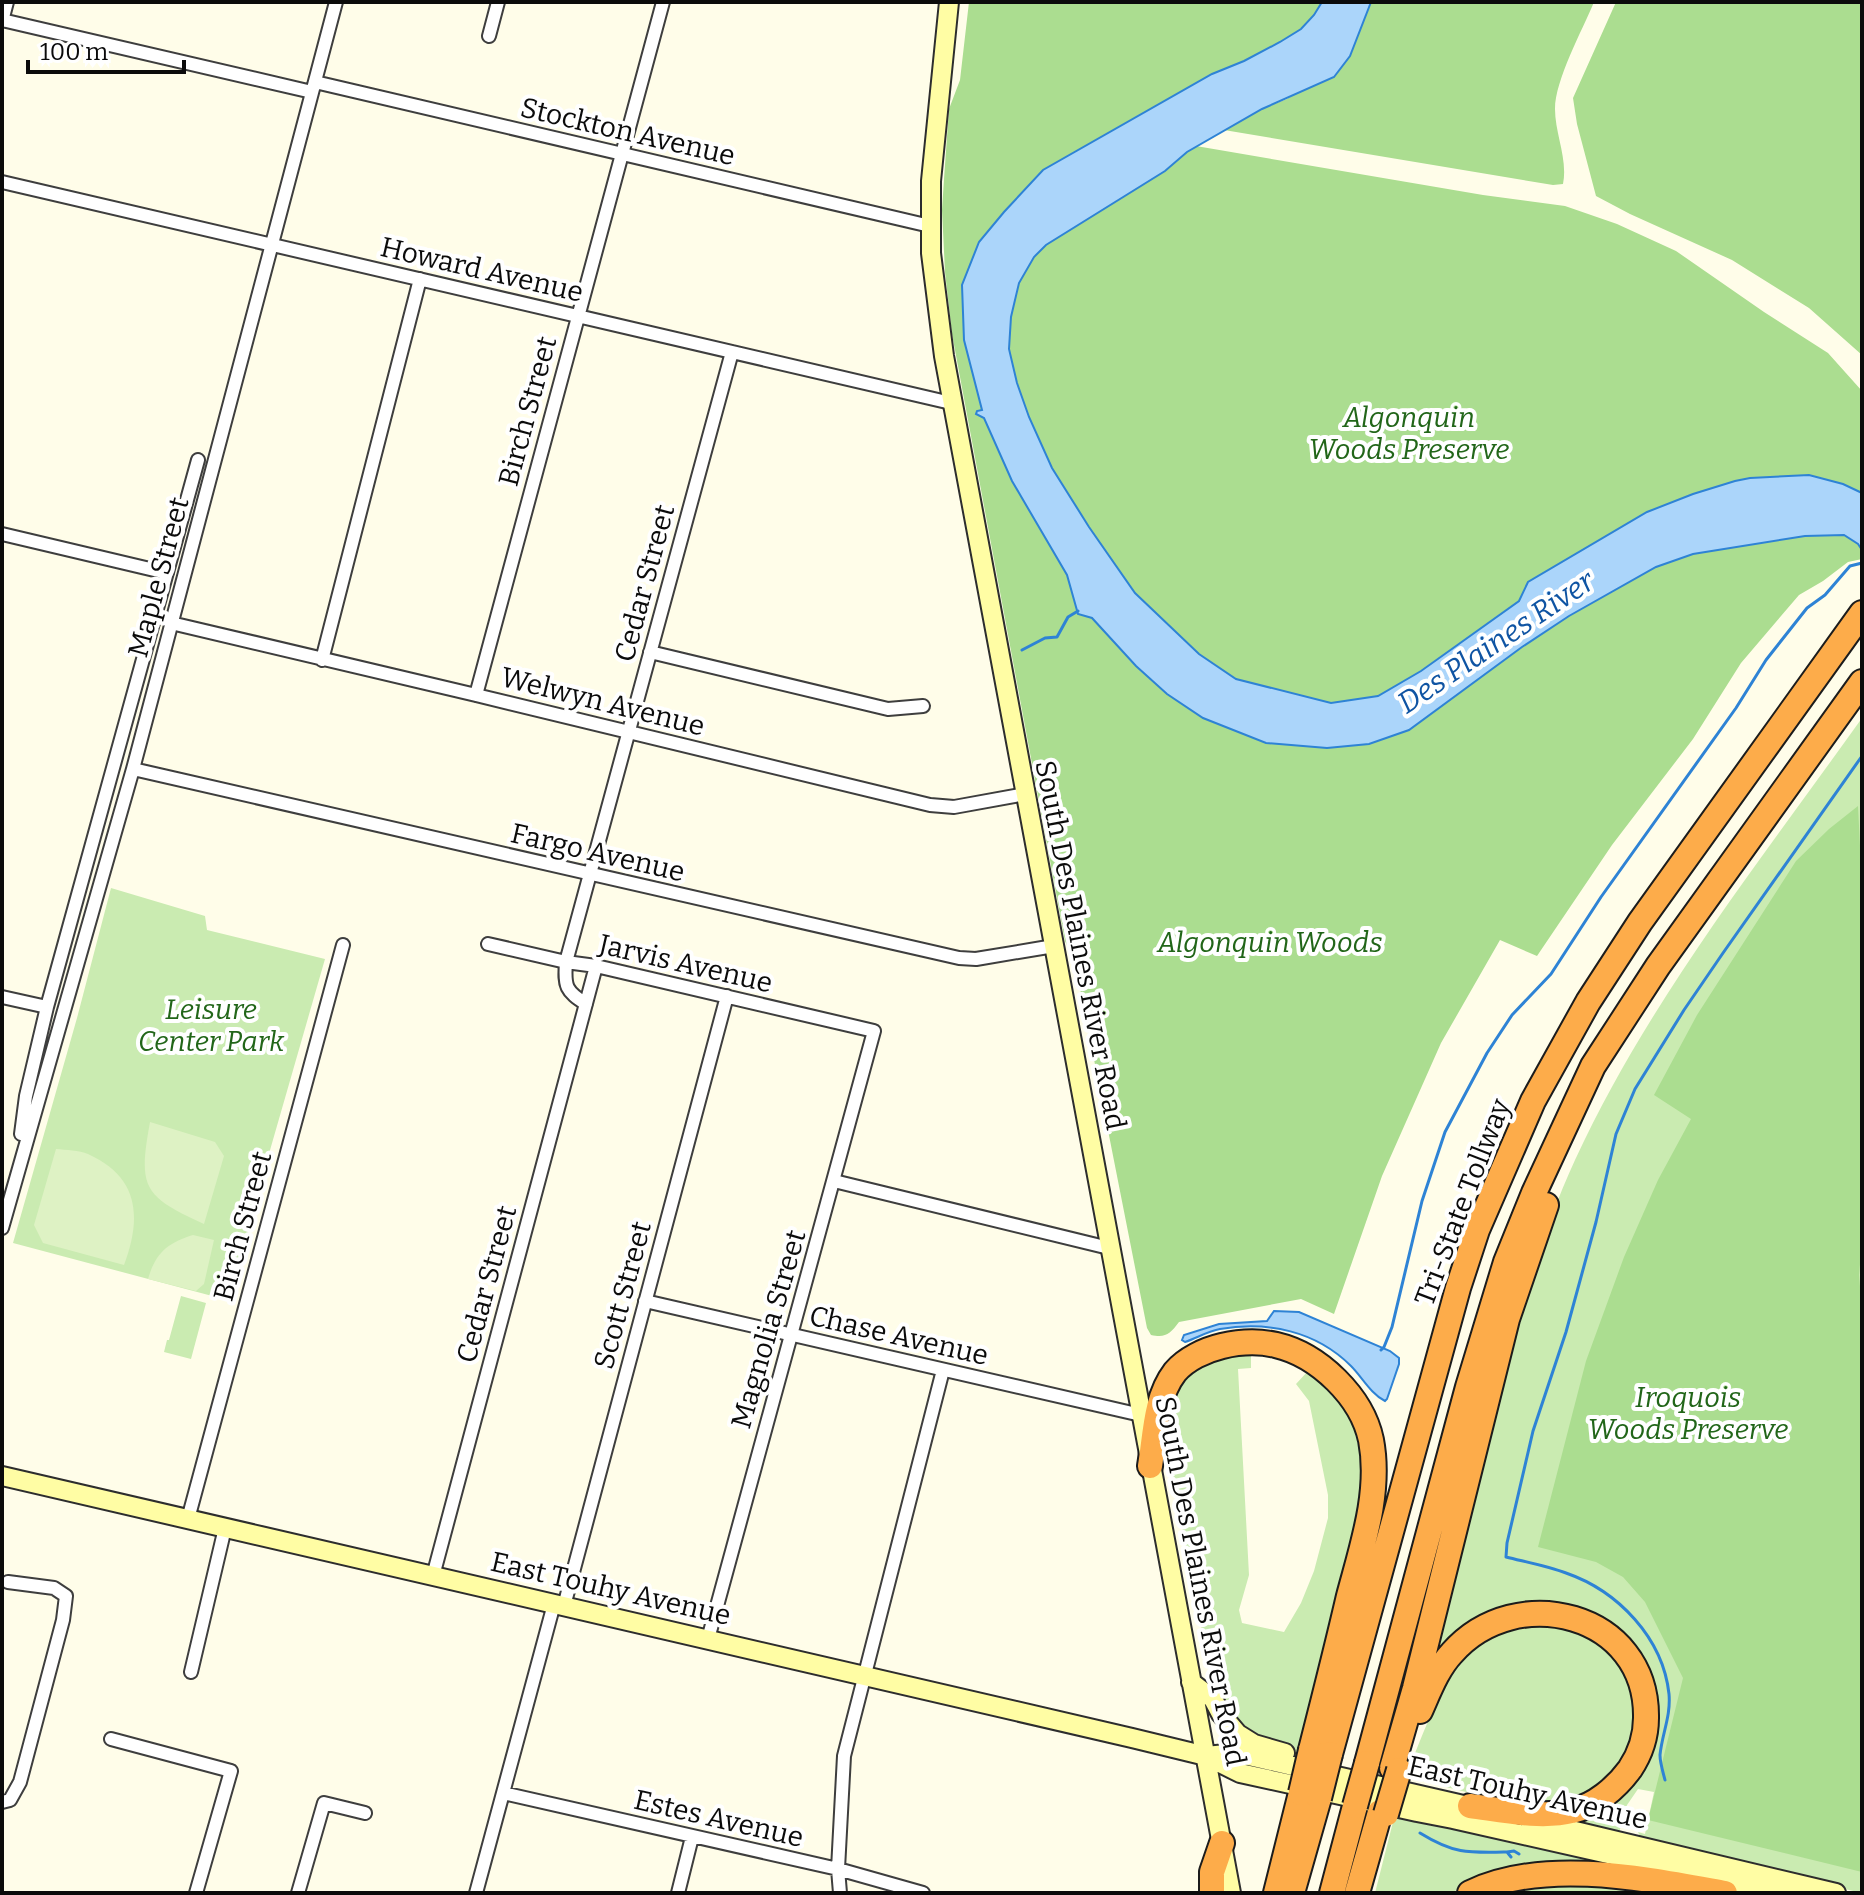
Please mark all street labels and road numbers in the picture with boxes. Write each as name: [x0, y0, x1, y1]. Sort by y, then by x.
street label: Stockton Avenue: [517, 91, 738, 172]
street label: Howard Avenue: [377, 230, 586, 309]
street label: Birch Street: [492, 333, 563, 490]
street label: Maple Street: [121, 493, 196, 661]
street label: Cedar Street: [608, 501, 681, 665]
street label: Welwyn Avenue: [498, 660, 708, 743]
street label: South Des Plaines River Road: [1028, 757, 1133, 1133]
street label: Fargo Avenue: [508, 816, 688, 889]
street label: Jarvis Avenue: [595, 927, 776, 999]
street label: Tri-State Tollway: [1408, 1094, 1517, 1310]
street label: Birch Street: [207, 1148, 278, 1305]
street label: Cedar Street: [450, 1202, 523, 1366]
street label: Scott Street: [587, 1218, 658, 1372]
street label: Magnolia Street: [724, 1226, 813, 1432]
street label: Chase Avenue: [806, 1299, 992, 1372]
street label: South Des Plaines River Road: [1148, 1393, 1253, 1769]
street label: East Touhy Avenue: [488, 1545, 734, 1632]
street label: East Touhy Avenue: [1405, 1749, 1651, 1836]
street label: Estes Avenue: [631, 1783, 807, 1854]

